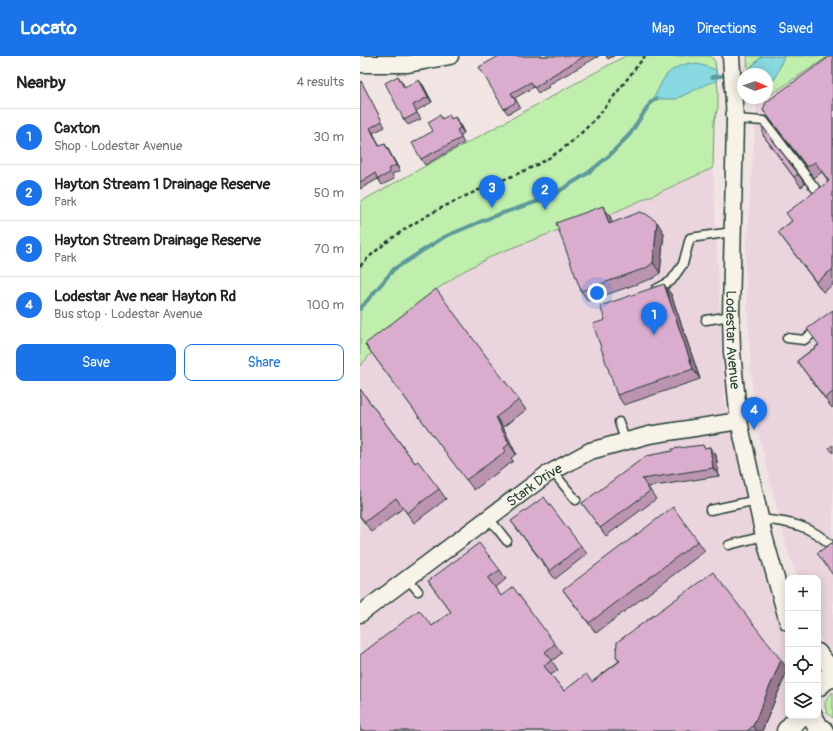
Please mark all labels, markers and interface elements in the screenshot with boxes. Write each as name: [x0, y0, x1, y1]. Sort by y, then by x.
text: Locato: [20, 16, 77, 40]
text: Map: [652, 20, 675, 37]
text: Directions: [697, 20, 756, 37]
text: Saved: [778, 20, 813, 37]
north arrow: [737, 68, 773, 104]
text: Nearby: [16, 72, 65, 93]
text: 4 results: [297, 74, 344, 90]
text: Caxton: [54, 119, 100, 138]
text: 1: [26, 129, 32, 145]
text: 30 m: [314, 129, 344, 145]
text: Shop · Lodestar Avenue: [54, 138, 183, 154]
text: Hayton Stream 1 Drainage Reserve: [54, 175, 270, 194]
pin: 3: [479, 175, 505, 208]
pin: 2: [532, 177, 558, 210]
text: 2: [25, 185, 33, 201]
text: 50 m: [314, 185, 344, 201]
text: Park: [54, 194, 77, 210]
text: Hayton Stream Drainage Reserve: [54, 231, 261, 250]
text: 3: [25, 241, 33, 257]
text: 70 m: [314, 241, 344, 257]
text: Park: [54, 250, 77, 266]
your location: [587, 283, 607, 303]
text: Lodestar Ave near Hayton Rd: [54, 287, 236, 306]
street label: Lodestar Avenue: [722, 290, 744, 390]
text: 4: [25, 297, 33, 313]
text: 100 m: [307, 297, 344, 313]
pin: 1: [641, 302, 667, 335]
text: Bus stop · Lodestar Avenue: [54, 306, 202, 322]
button: Save: [16, 344, 176, 381]
button: Share: [184, 344, 344, 381]
pin: 4: [741, 397, 767, 430]
street label: Stark Drive: [503, 459, 565, 510]
map controls: [785, 575, 821, 719]
button: +: [785, 575, 821, 611]
button: −: [785, 611, 821, 647]
button: locate: [785, 647, 821, 683]
button: layers: [785, 683, 821, 719]

